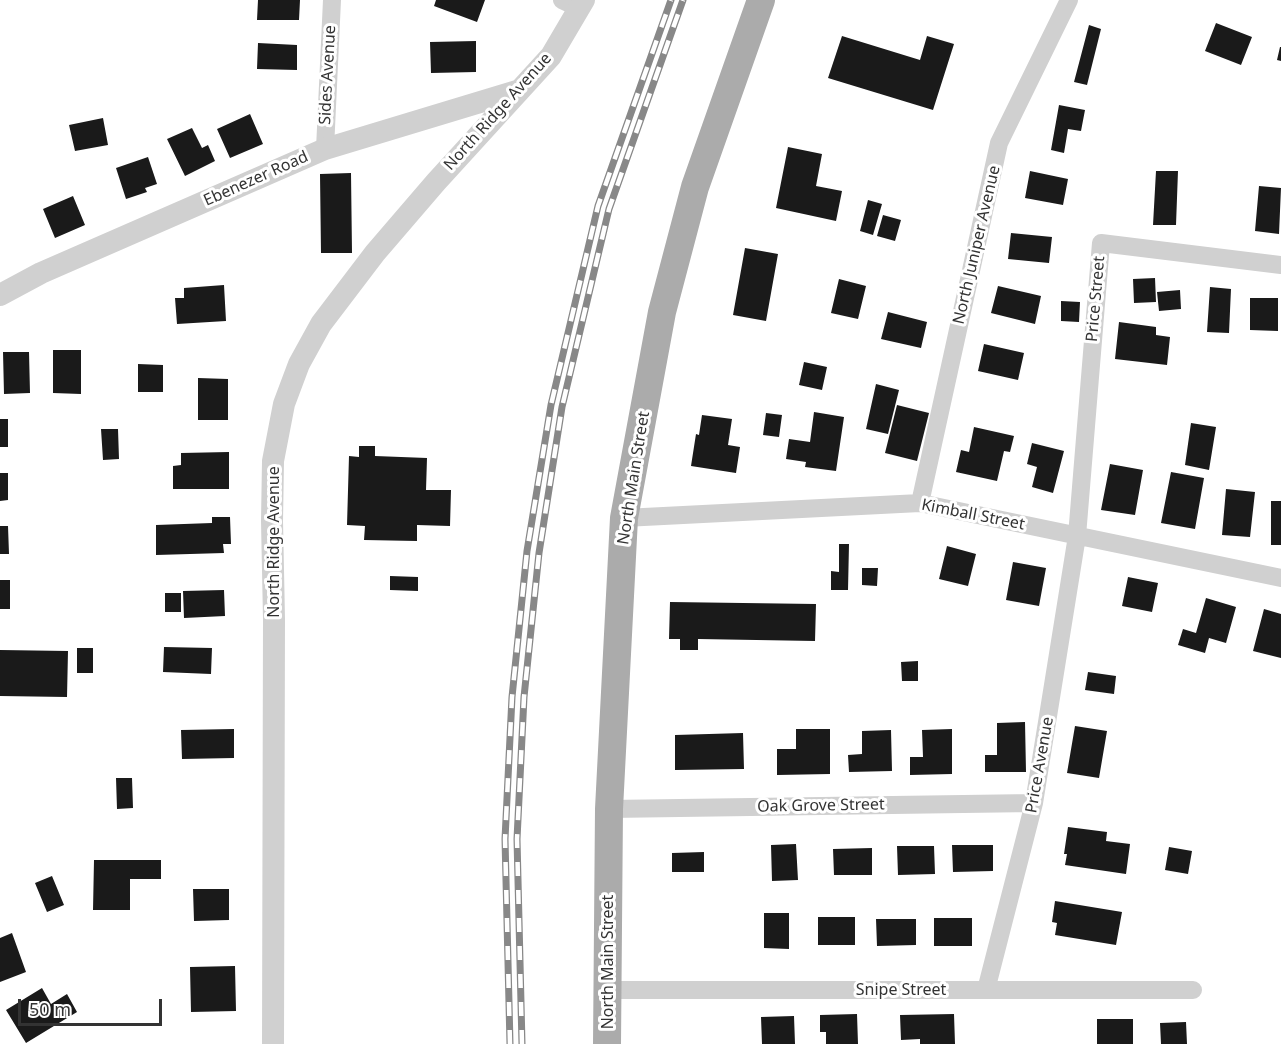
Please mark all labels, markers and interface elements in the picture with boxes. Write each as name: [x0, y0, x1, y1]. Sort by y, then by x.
street label: Sides Avenue: [316, 25, 340, 125]
street label: North Ridge Avenue: [440, 49, 556, 175]
street label: Ebenezer Road: [201, 147, 311, 211]
street label: North Juniper Avenue: [949, 164, 1005, 326]
street label: Price Street: [1083, 255, 1109, 343]
street label: North Main Street: [614, 410, 654, 546]
street label: North Ridge Avenue: [264, 466, 284, 618]
street label: Kimball Street: [920, 496, 1026, 534]
street label: Price Avenue: [1022, 715, 1058, 815]
street label: Oak Grove Street: [757, 795, 885, 817]
street label: North Main Street: [598, 895, 618, 1029]
street label: Snipe Street: [856, 980, 946, 1000]
scale bar: [21, 987, 165, 1025]
text: 50 m: [29, 997, 71, 1021]

